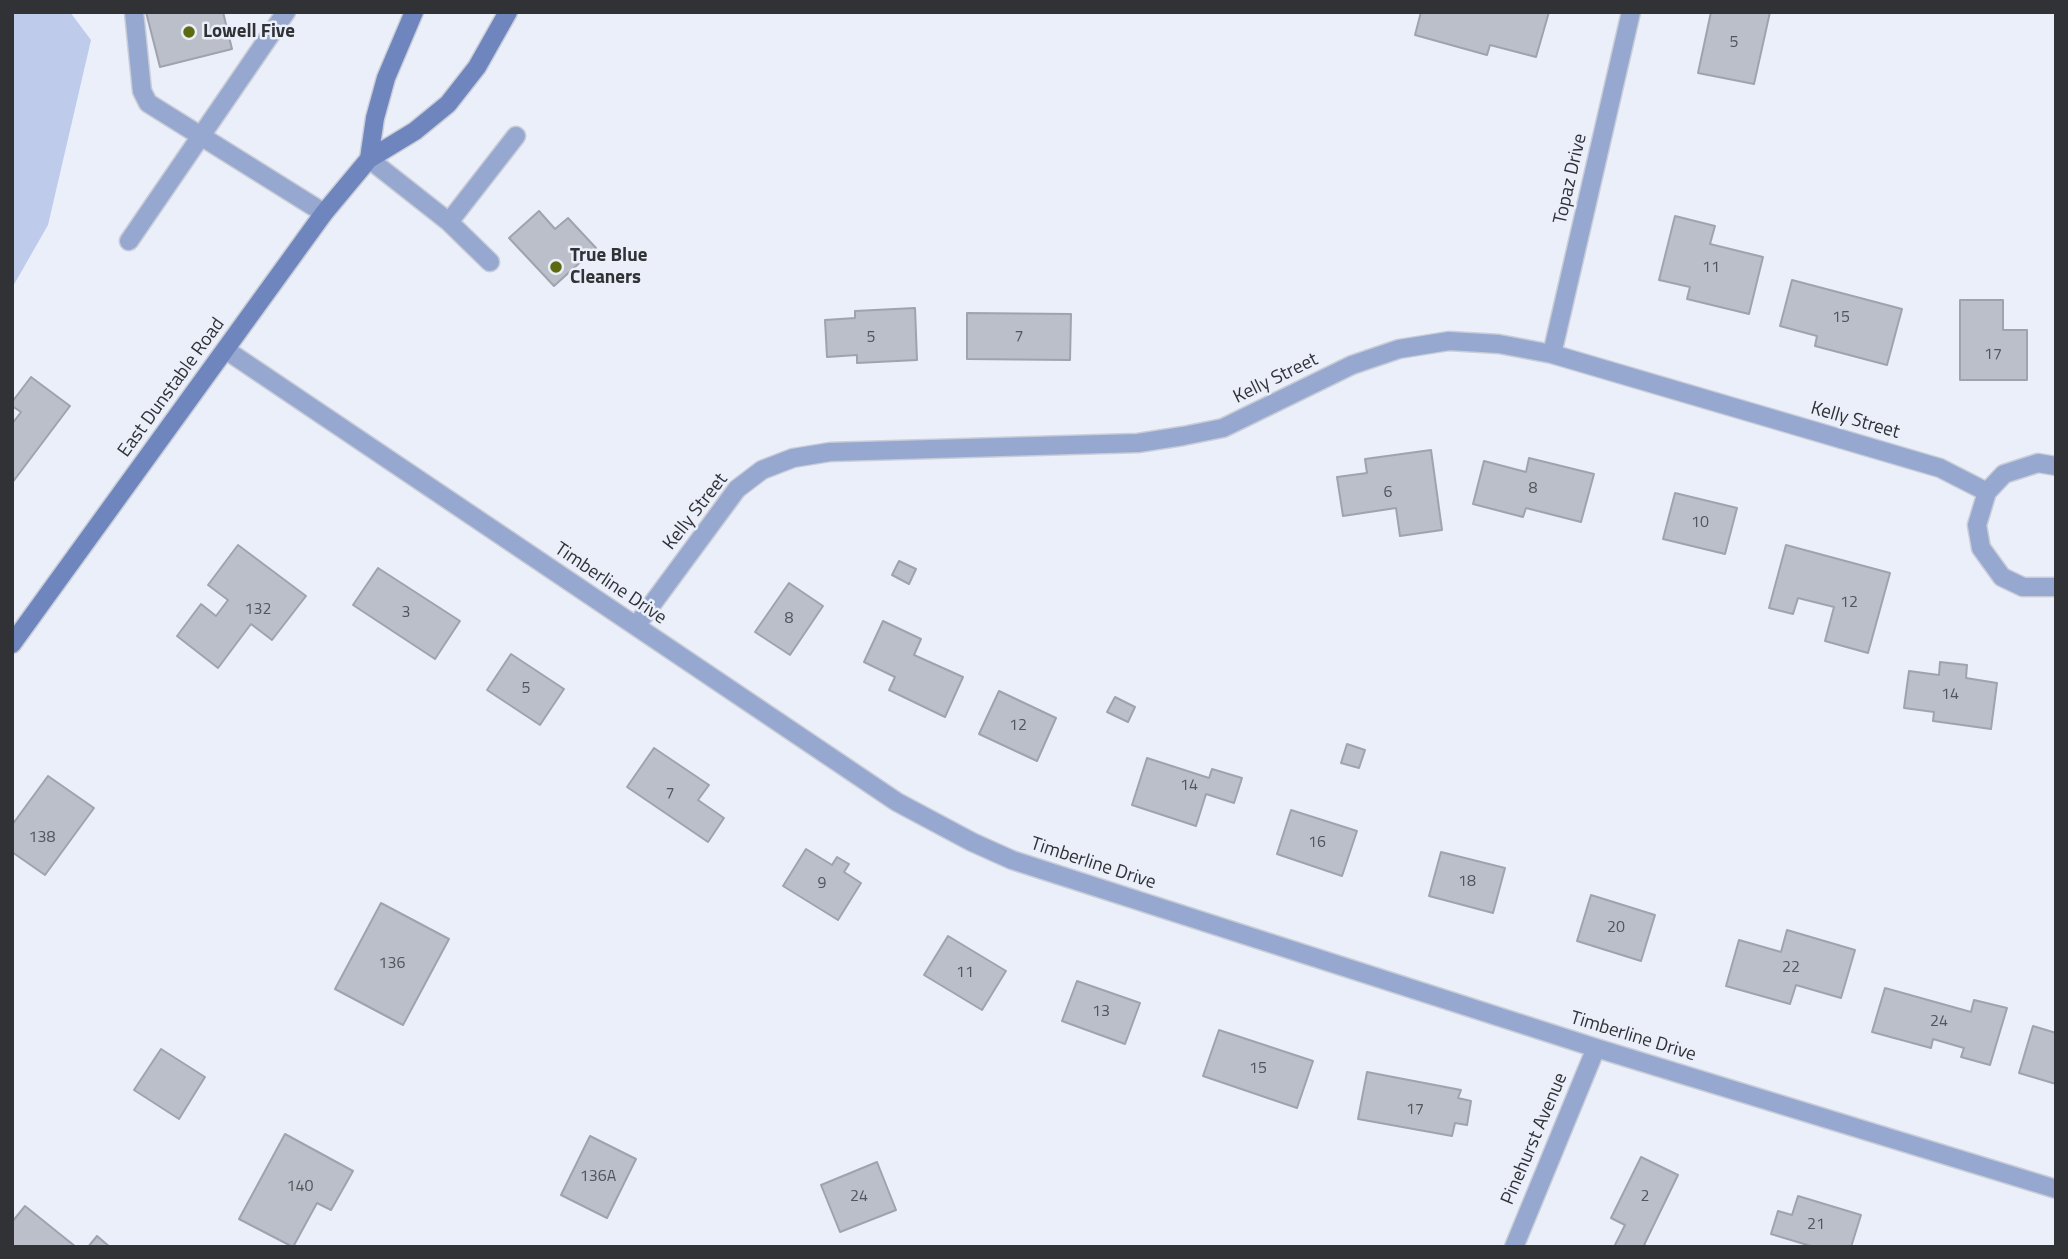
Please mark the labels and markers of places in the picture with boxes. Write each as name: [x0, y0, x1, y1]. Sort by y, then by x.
place label: Lowell Five: [203, 21, 295, 43]
marker: Lowell Five: [181, 24, 197, 40]
place label: True Blue Cleaners: [570, 245, 647, 289]
marker: True Blue Cleaners: [548, 259, 564, 275]

